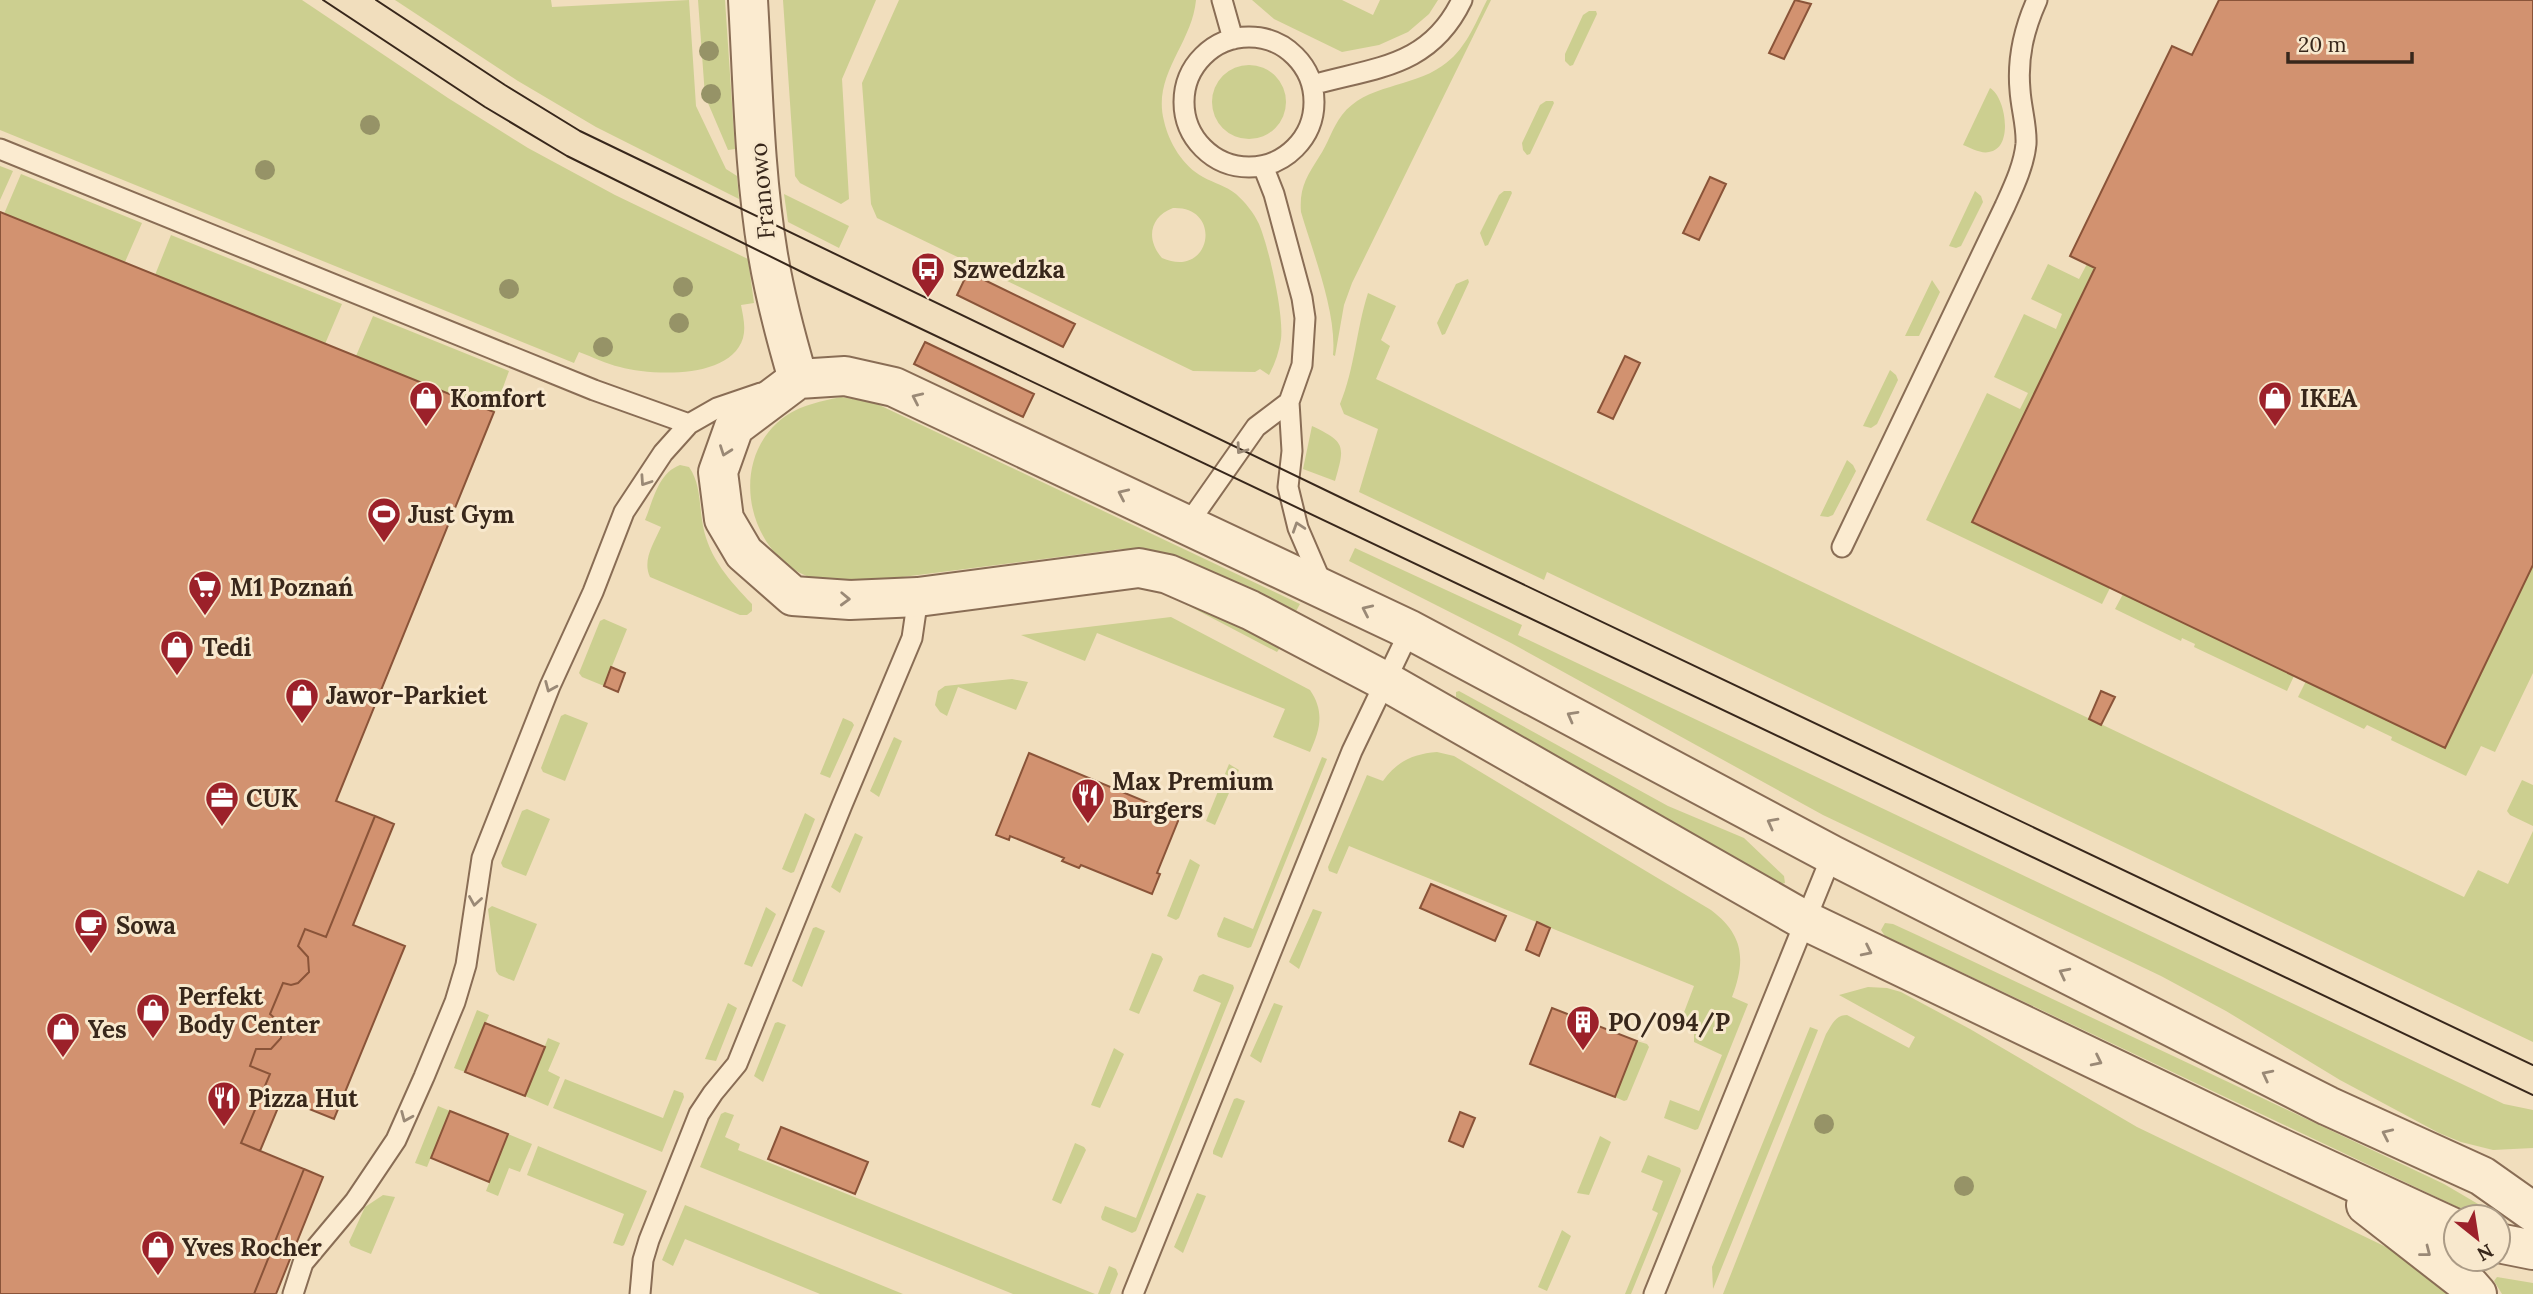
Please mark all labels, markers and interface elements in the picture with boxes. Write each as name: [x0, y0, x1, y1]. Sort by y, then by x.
scale bar: [2288, 21, 2412, 65]
text: 20 m: [2298, 31, 2347, 58]
street label: Franowo: [742, 141, 782, 241]
bus stop icon: Szwedzka: [909, 250, 947, 299]
place label: Szwedzka: [953, 254, 1065, 285]
shop icon: Komfort: [407, 379, 445, 428]
shop icon: IKEA: [2256, 379, 2294, 428]
place label: Komfort: [450, 383, 547, 414]
place label: IKEA: [2300, 383, 2357, 414]
one-way arrow: [912, 392, 924, 406]
one-way arrow: [1237, 441, 1249, 453]
one-way arrow: [720, 444, 734, 456]
one-way arrow: [640, 473, 653, 486]
one-way arrow: [1117, 489, 1130, 503]
sports icon: Just Gym: [365, 495, 403, 544]
place label: Just Gym: [408, 499, 514, 530]
one-way arrow: [1292, 521, 1307, 533]
supermarket icon: M1 Poznań: [186, 568, 224, 617]
place label: M1 Poznań: [230, 572, 353, 603]
one-way arrow: [840, 592, 851, 607]
one-way arrow: [1362, 604, 1374, 618]
shop icon: Tedi: [158, 628, 196, 677]
place label: Tedi: [202, 632, 252, 663]
shop icon: Jawor-Parkiet: [283, 676, 321, 725]
place label: Jawor-Parkiet: [326, 680, 488, 711]
one-way arrow: [544, 680, 558, 693]
one-way arrow: [1567, 710, 1579, 724]
place label: Max Premium Burgers: [1112, 766, 1274, 825]
restaurant icon: Max Premium Burgers: [1069, 776, 1107, 825]
office icon: CUK: [203, 779, 241, 828]
place label: CUK: [246, 783, 299, 814]
one-way arrow: [1767, 818, 1779, 832]
one-way arrow: [468, 895, 483, 907]
cafe icon: Sowa: [72, 906, 110, 955]
place label: Sowa: [116, 910, 176, 941]
one-way arrow: [1860, 942, 1872, 956]
one-way arrow: [2059, 967, 2071, 981]
place label: Perfekt Body Center: [178, 981, 321, 1040]
shop icon: Perfekt Body Center: [134, 991, 172, 1040]
building icon: PO/094/P: [1564, 1003, 1602, 1052]
place label: PO/094/P: [1608, 1007, 1730, 1038]
shop icon: Yes: [44, 1010, 82, 1059]
place label: Yes: [88, 1014, 127, 1045]
one-way arrow: [2090, 1052, 2102, 1066]
one-way arrow: [2262, 1070, 2274, 1084]
restaurant icon: Pizza Hut: [205, 1079, 243, 1128]
place label: Pizza Hut: [248, 1083, 359, 1114]
one-way arrow: [401, 1110, 415, 1122]
one-way arrow: [2382, 1128, 2394, 1142]
north arrow: [2442, 1203, 2512, 1273]
shop icon: Yves Rocher: [139, 1228, 177, 1277]
place label: Yves Rocher: [182, 1232, 322, 1263]
text: N: [2473, 1239, 2498, 1267]
one-way arrow: [2419, 1243, 2431, 1256]

